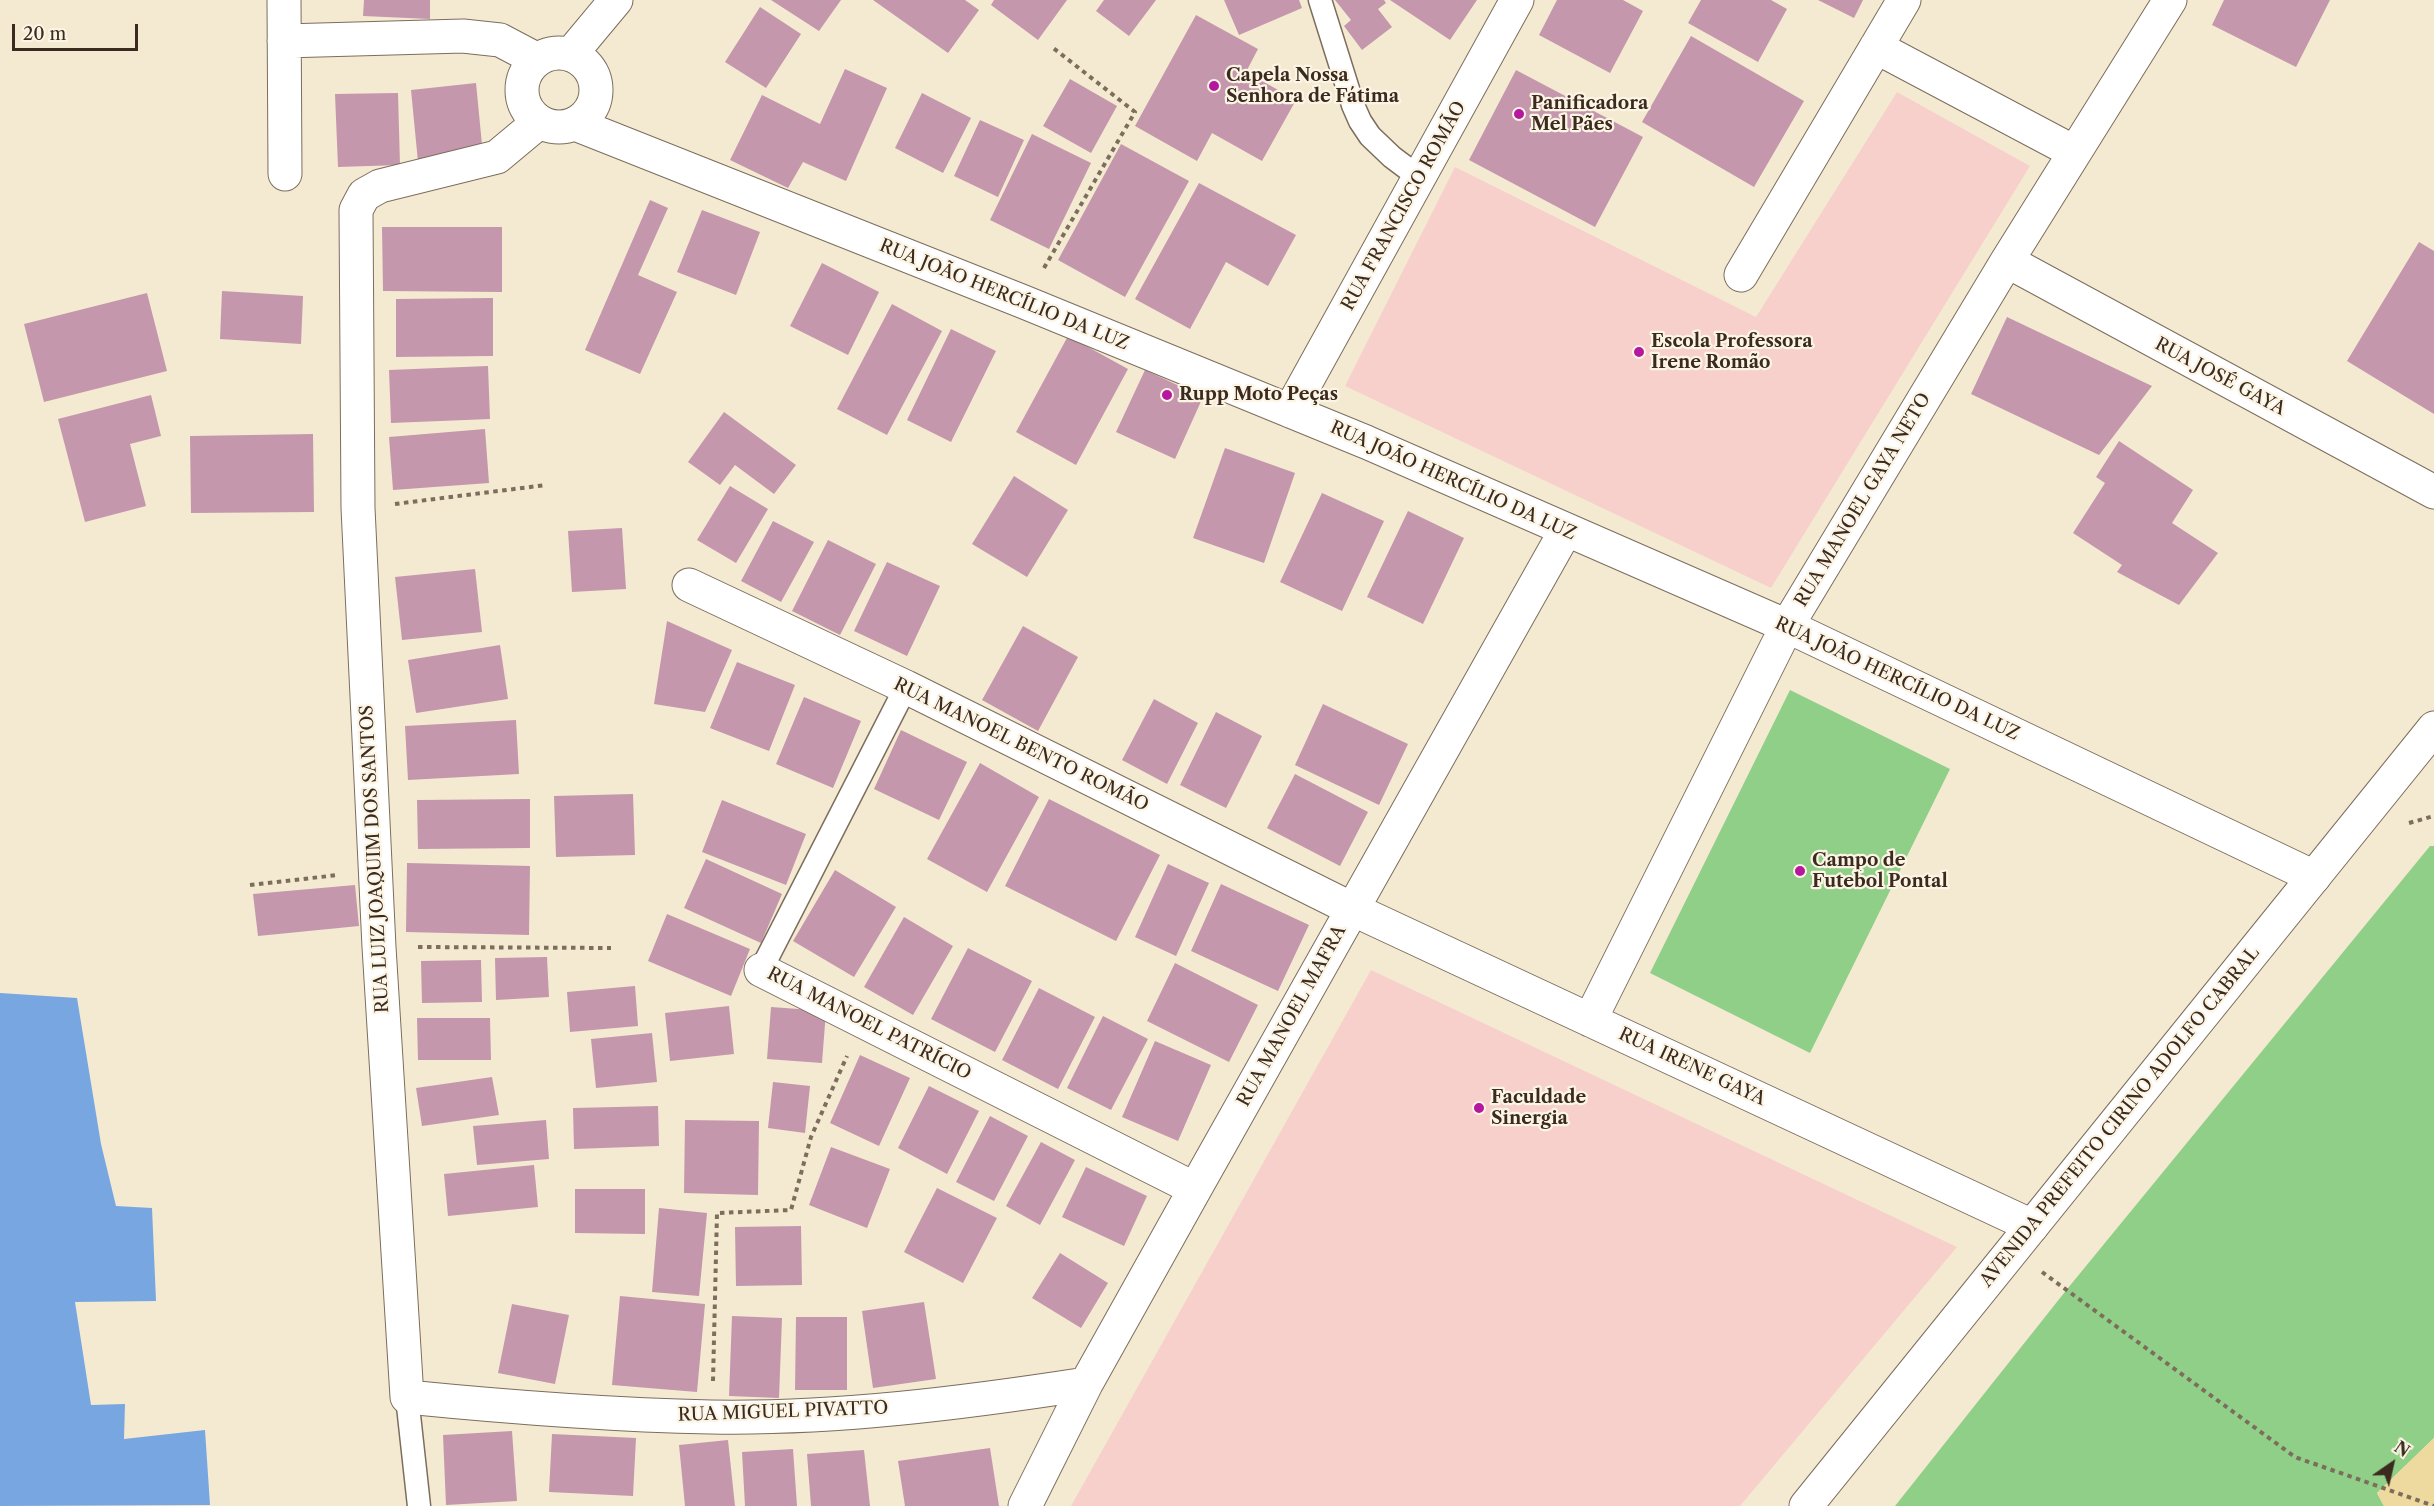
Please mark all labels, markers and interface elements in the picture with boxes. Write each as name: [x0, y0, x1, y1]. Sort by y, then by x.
scale bar: [15, 12, 141, 50]
text: 20 m: [23, 23, 66, 45]
place label: Capela Nossa Senhora de Fátima: [1226, 65, 1399, 107]
marker: Capela Nossa Senhora de Fátima: [1207, 79, 1221, 93]
place label: Panificadora Mel Pães: [1531, 93, 1648, 136]
street label: RUA FRANCISCO ROMÃO: [1337, 98, 1471, 314]
marker: Panificadora Mel Pães: [1512, 107, 1526, 121]
street label: RUA JOÃO HERCÍLIO DA LUZ: [876, 235, 1132, 355]
place label: Escola Professora Irene Romão: [1651, 331, 1813, 374]
street label: RUA JOSÉ GAYA: [2151, 334, 2289, 420]
marker: Escola Professora Irene Romão: [1632, 345, 1646, 359]
place label: Rupp Moto Peças: [1179, 384, 1338, 406]
marker: Rupp Moto Peças: [1160, 388, 1174, 402]
street label: RUA MANOEL GAYA NETO: [1790, 389, 1936, 611]
street label: RUA JOÃO HERCÍLIO DA LUZ: [1327, 417, 1579, 545]
street label: RUA JOÃO HERCÍLIO DA LUZ: [1771, 613, 2023, 745]
street label: RUA MANOEL BENTO ROMÃO: [890, 674, 1152, 816]
street label: RUA LUIZ JOAQUIM DOS SANTOS: [356, 704, 394, 1014]
place label: Campo de Futebol Pontal: [1812, 850, 1948, 892]
marker: Campo de Futebol Pontal: [1793, 864, 1807, 878]
street label: RUA MANOEL MAFRA: [1233, 922, 1351, 1110]
street label: AVENIDA PREFEITO CIRINO ADOLFO CABRAL: [1976, 943, 2264, 1291]
street label: RUA MANOEL PATRÍCIO: [763, 963, 975, 1085]
street label: RUA IRENE GAYA: [1615, 1023, 1769, 1111]
place label: Faculdade Sinergia: [1491, 1087, 1586, 1130]
marker: Faculdade Sinergia: [1472, 1101, 1486, 1115]
street label: RUA MIGUEL PIVATTO: [677, 1398, 889, 1426]
north arrow: [2362, 1434, 2422, 1494]
text: N: [2391, 1437, 2413, 1461]

